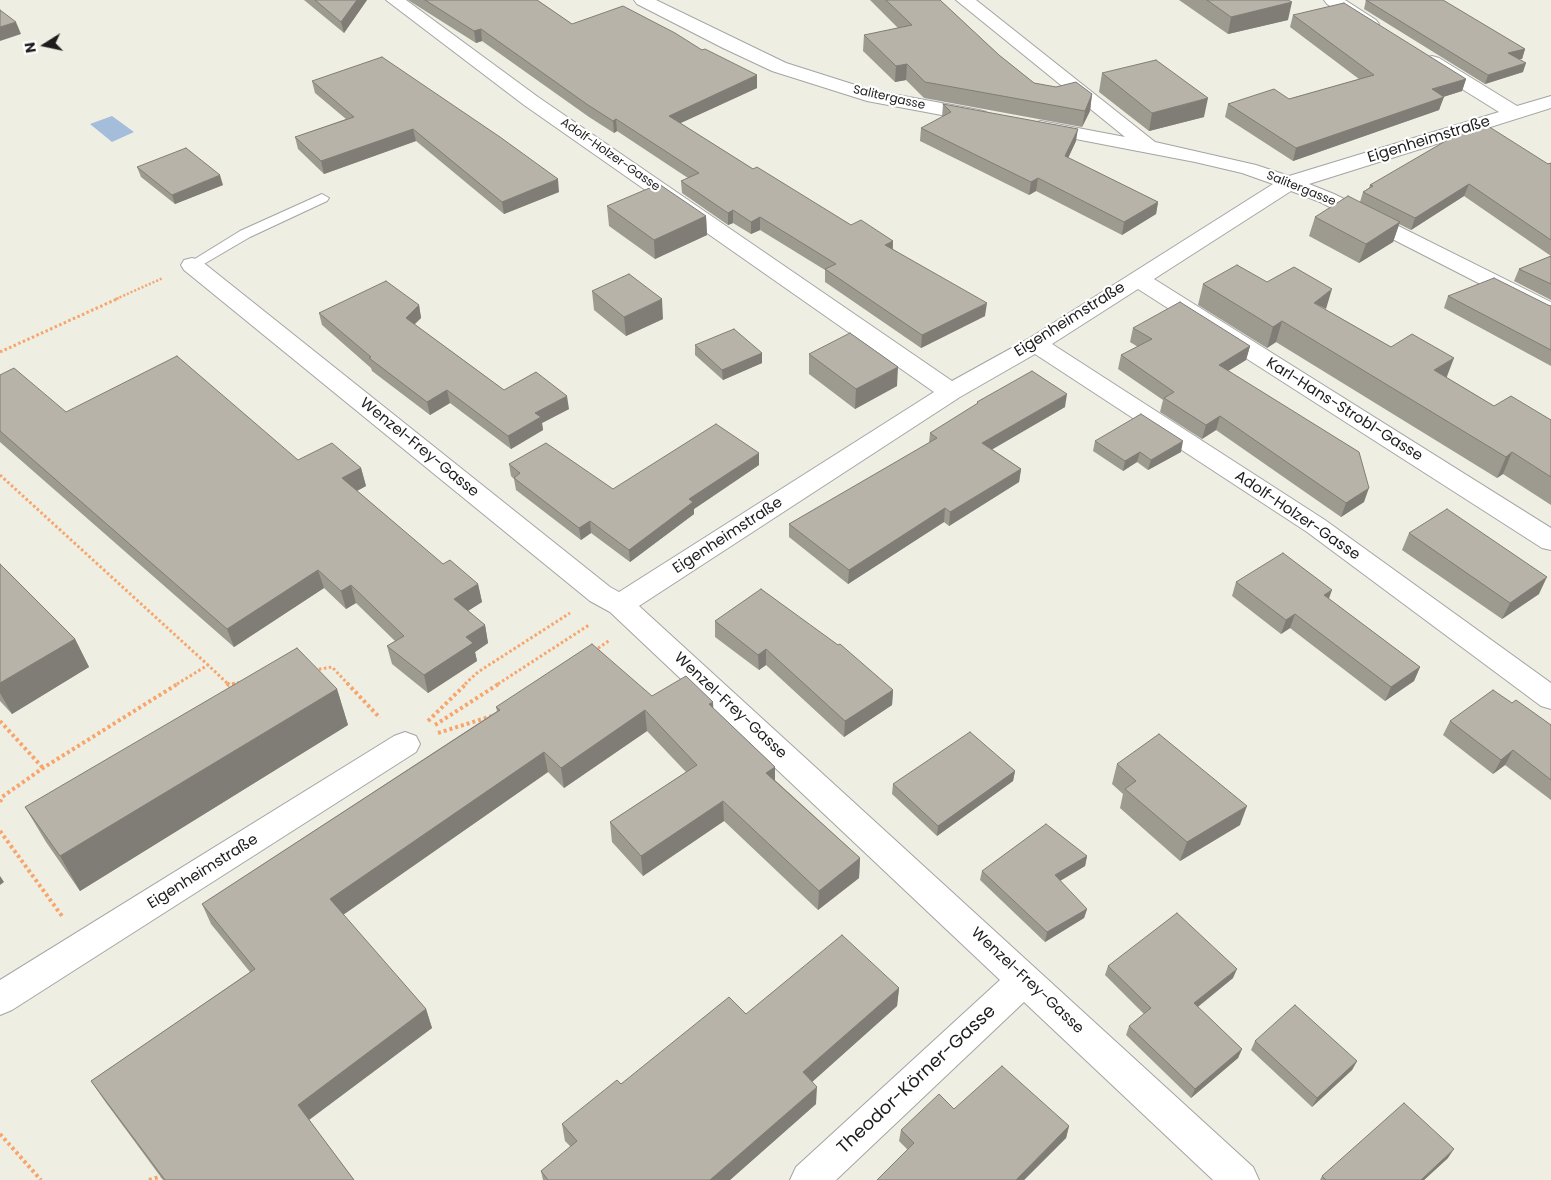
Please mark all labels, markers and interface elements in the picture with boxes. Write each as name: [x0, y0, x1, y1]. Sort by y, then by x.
north arrow: [20, 20, 70, 70]
text: N: [19, 41, 41, 55]
street label: Salitergasse: [852, 83, 926, 113]
street label: Eigenheimstraße: [1366, 113, 1492, 167]
street label: Adolf-Holzer-Gasse: [558, 115, 662, 195]
street label: Salitergasse: [1264, 169, 1338, 209]
street label: Eigenheimstraße: [1011, 279, 1129, 361]
street label: Karl-Hans-Strobl-Gasse: [1262, 354, 1426, 466]
street label: Wenzel-Frey-Gasse: [356, 395, 482, 501]
street label: Adolf-Holzer-Gasse: [1231, 467, 1363, 565]
street label: Eigenheimstraße: [670, 494, 786, 578]
street label: Wenzel-Frey-Gasse: [670, 649, 790, 763]
street label: Eigenheimstraße: [144, 831, 262, 913]
street label: Wenzel-Frey-Gasse: [967, 924, 1087, 1038]
street label: Theodor-Körner-Gasse: [833, 1001, 1001, 1159]

